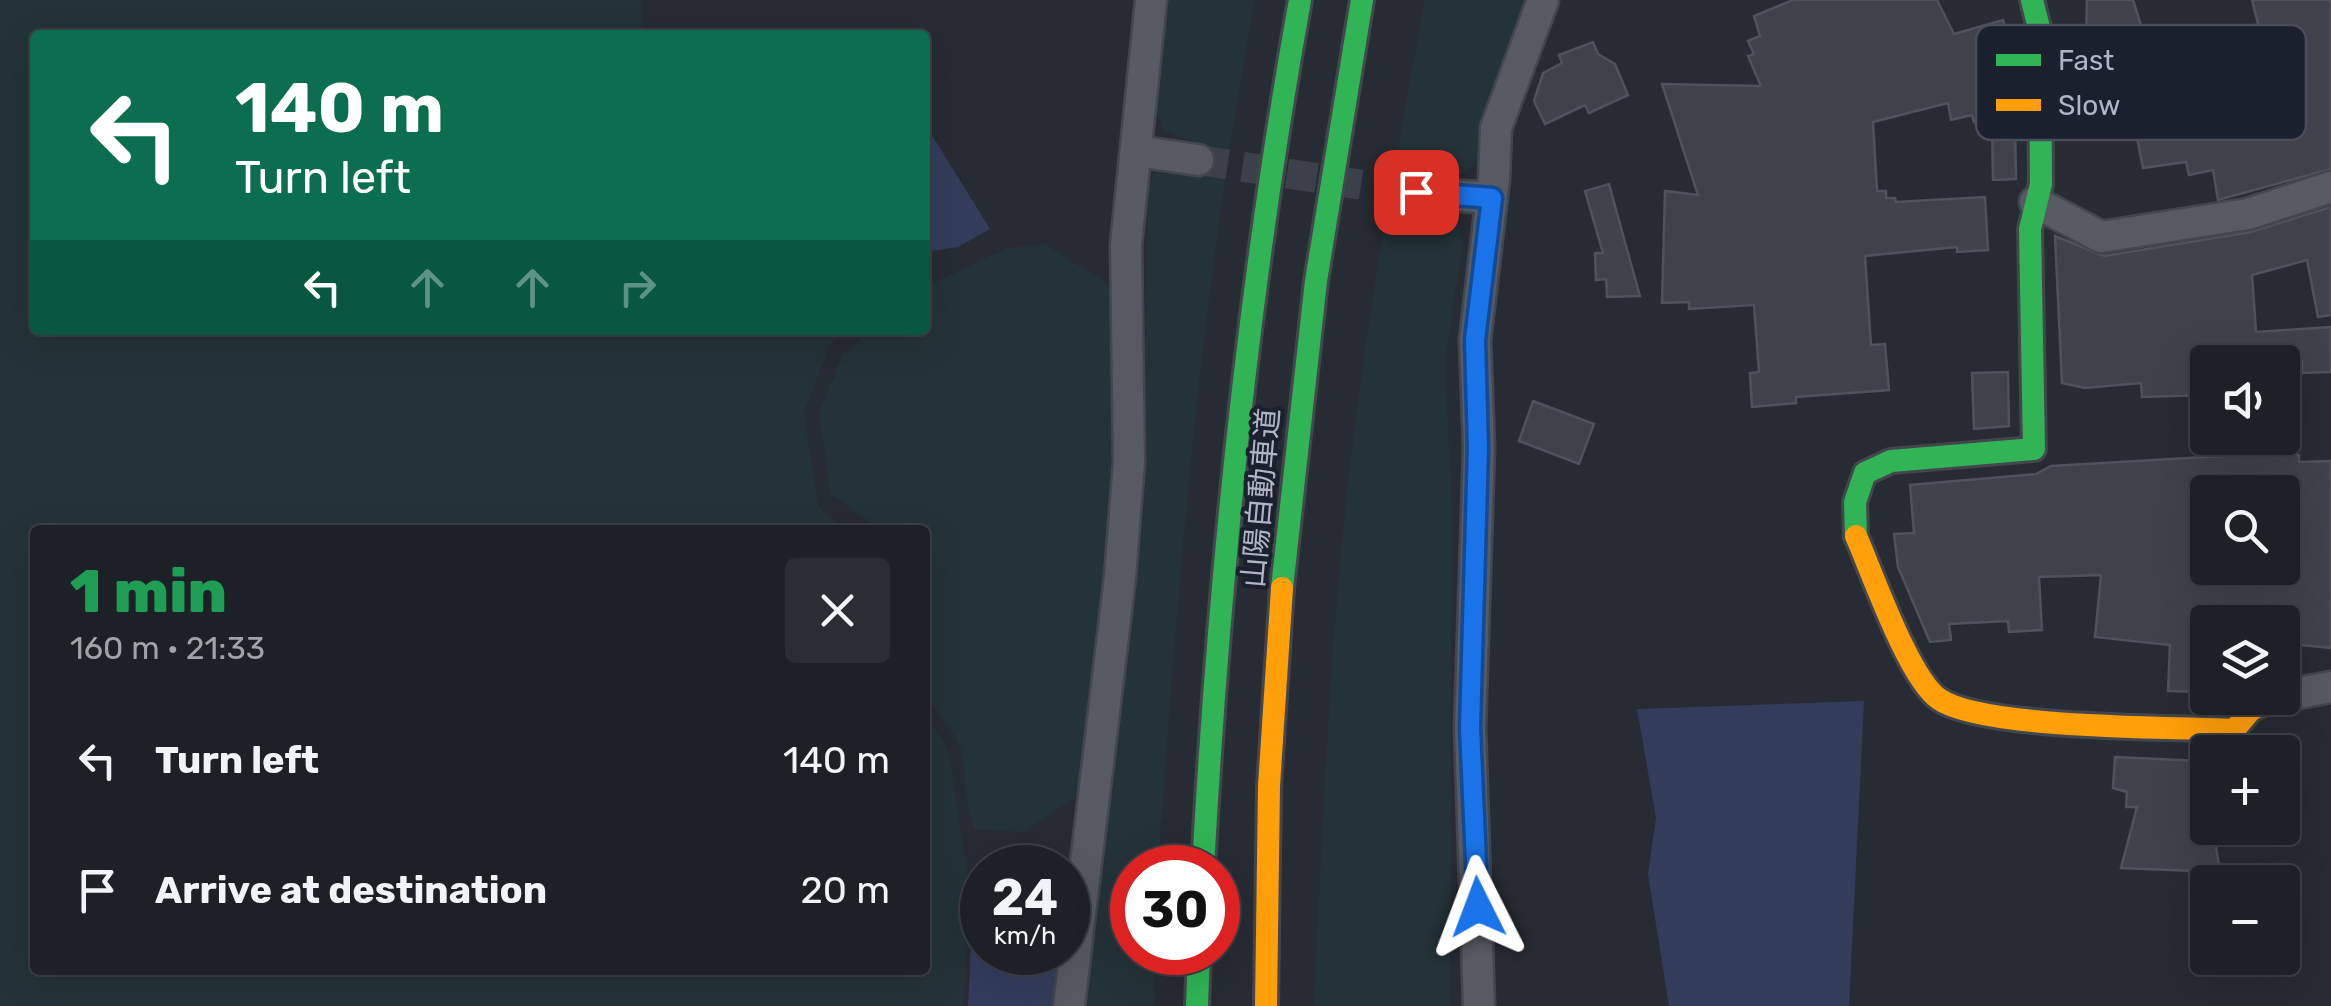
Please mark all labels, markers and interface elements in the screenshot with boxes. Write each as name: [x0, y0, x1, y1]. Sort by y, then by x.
legend: [1976, 25, 2306, 140]
text: Fast: [2058, 44, 2114, 77]
text: 140 m: [235, 67, 444, 150]
icon: left: [70, 70, 200, 200]
text: Slow: [2058, 89, 2120, 122]
pin: [1374, 150, 1459, 235]
text: Turn left: [235, 151, 411, 204]
icon: arrive: [1389, 165, 1444, 220]
icon: left: [295, 260, 350, 315]
icon: ahead: [400, 260, 455, 315]
icon: ahead: [505, 260, 560, 315]
icon: right: [610, 260, 665, 315]
map controls: [2190, 345, 2300, 975]
button: sound: [2190, 345, 2300, 455]
street label: 山陽自動車道: [1235, 407, 1287, 589]
button: search: [2190, 475, 2300, 585]
text: 1 min: [70, 556, 227, 627]
button: close: [785, 558, 890, 663]
button: layers: [2190, 605, 2300, 715]
text: 160 m · 21:33: [70, 629, 265, 667]
icon: left: [70, 733, 125, 788]
button: +: [2190, 735, 2300, 845]
text: Turn left: [155, 737, 319, 783]
text: 140 m: [783, 737, 890, 783]
speed limit sign: 30: [1110, 845, 1240, 975]
position arrow: [1426, 855, 1530, 959]
icon: arrive: [70, 863, 125, 918]
button: −: [2190, 865, 2300, 975]
text: Arrive at destination: [155, 867, 547, 913]
text: 20 m: [800, 867, 890, 913]
text: 24: [992, 868, 1058, 928]
text: km/h: [994, 921, 1056, 950]

